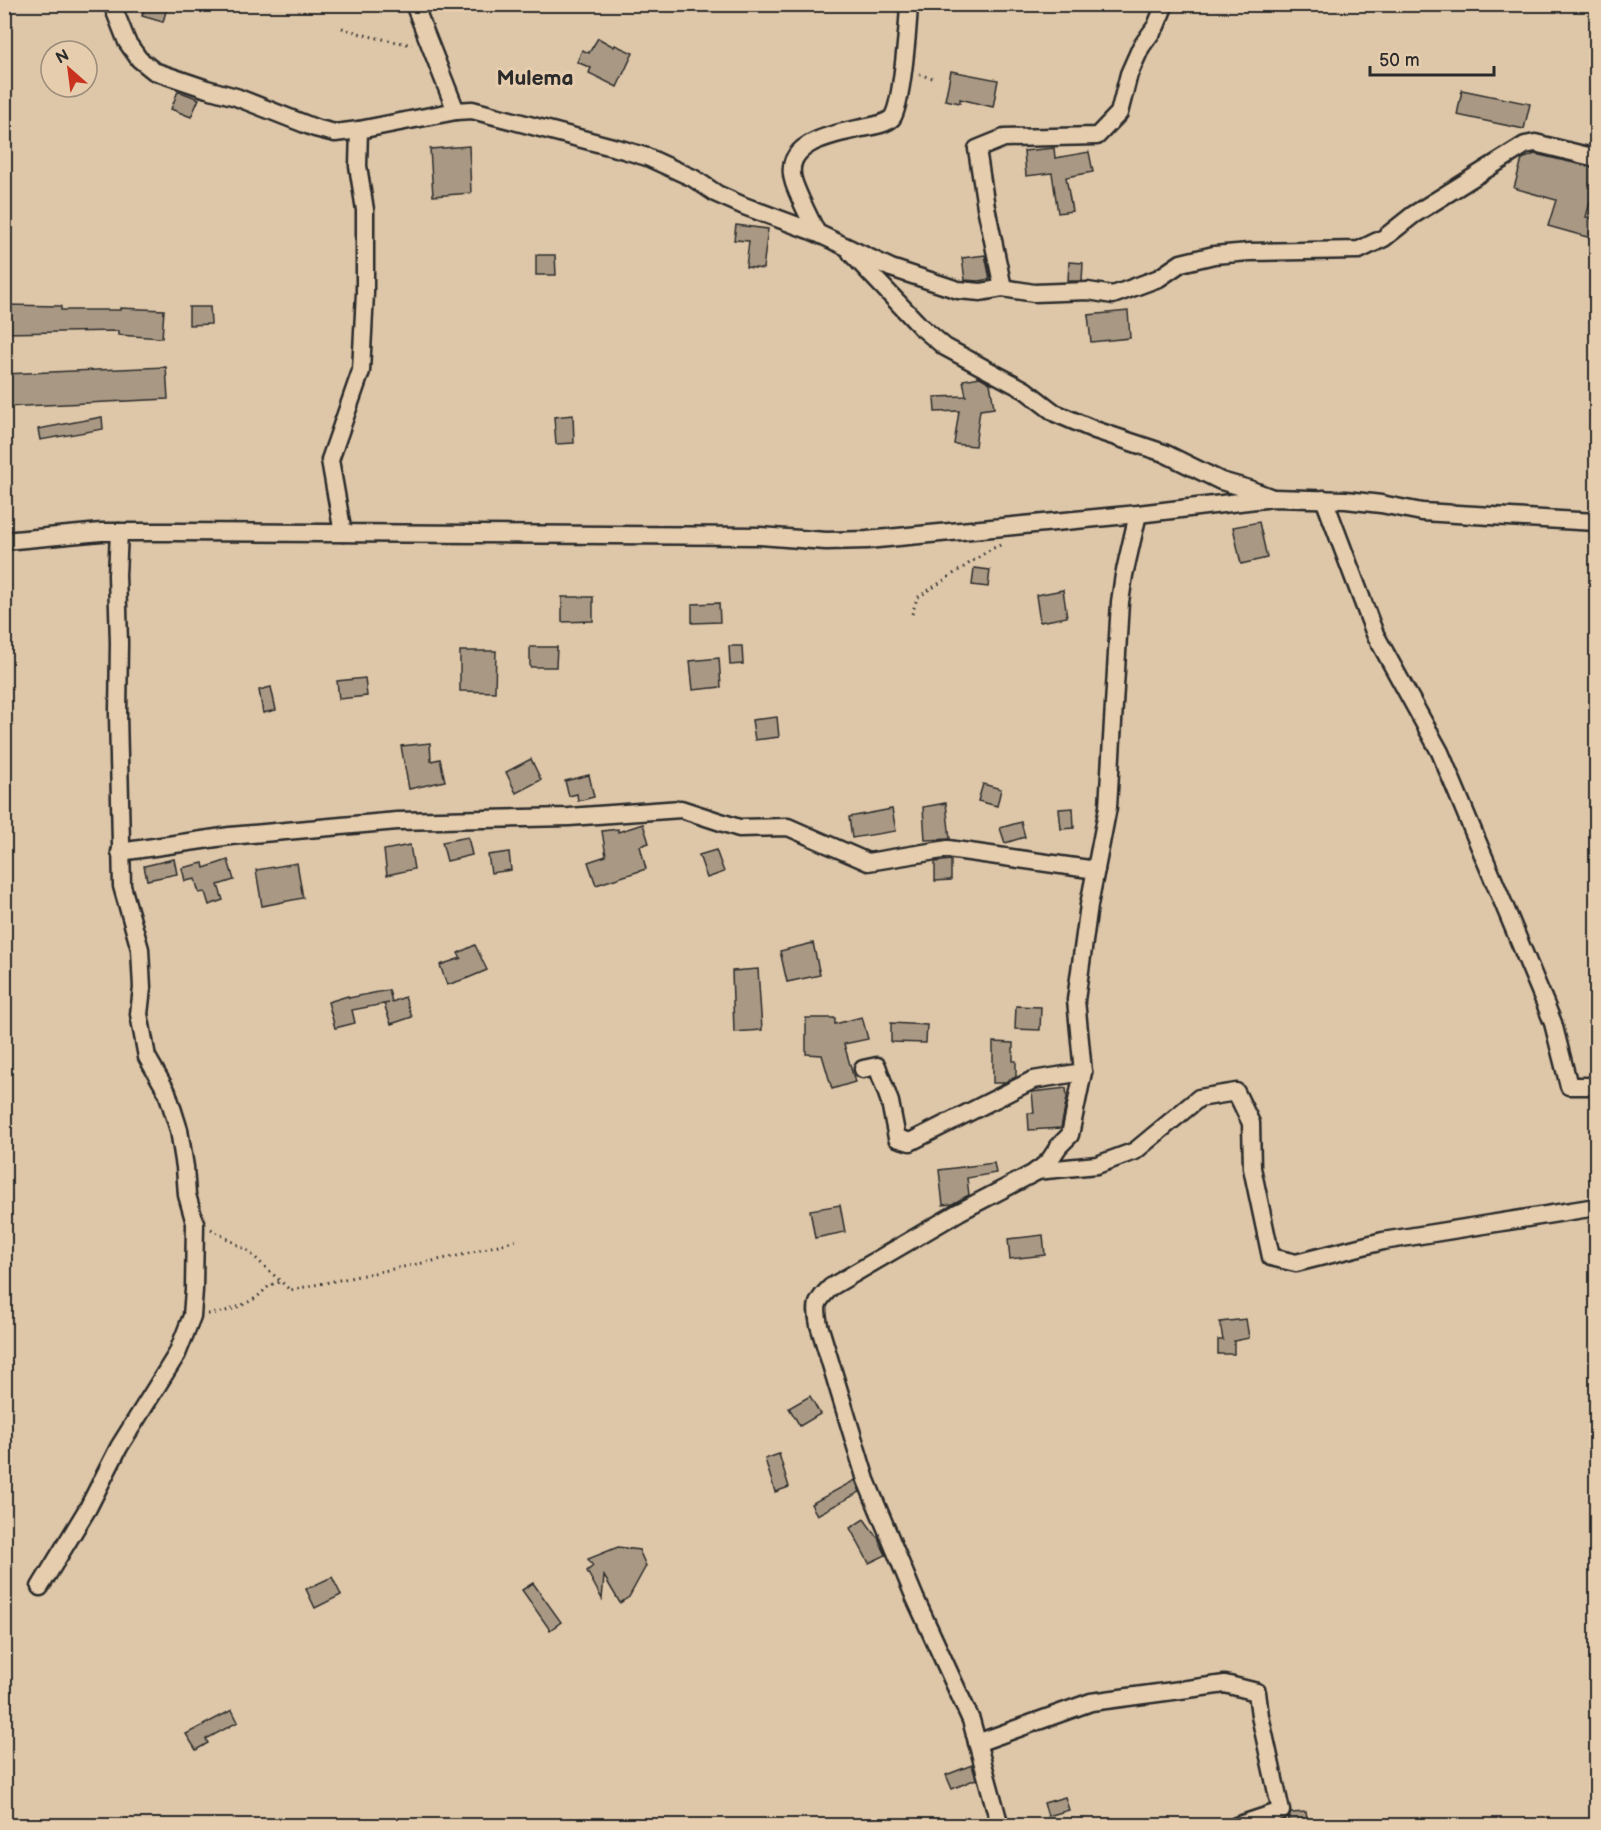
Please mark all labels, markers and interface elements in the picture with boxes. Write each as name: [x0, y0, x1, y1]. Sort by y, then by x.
north arrow: [39, 39, 99, 99]
scale bar: [1370, 39, 1494, 77]
text: N: [53, 46, 72, 68]
text: 50 m: [1379, 50, 1420, 71]
district label: Mulema: [496, 66, 574, 91]

